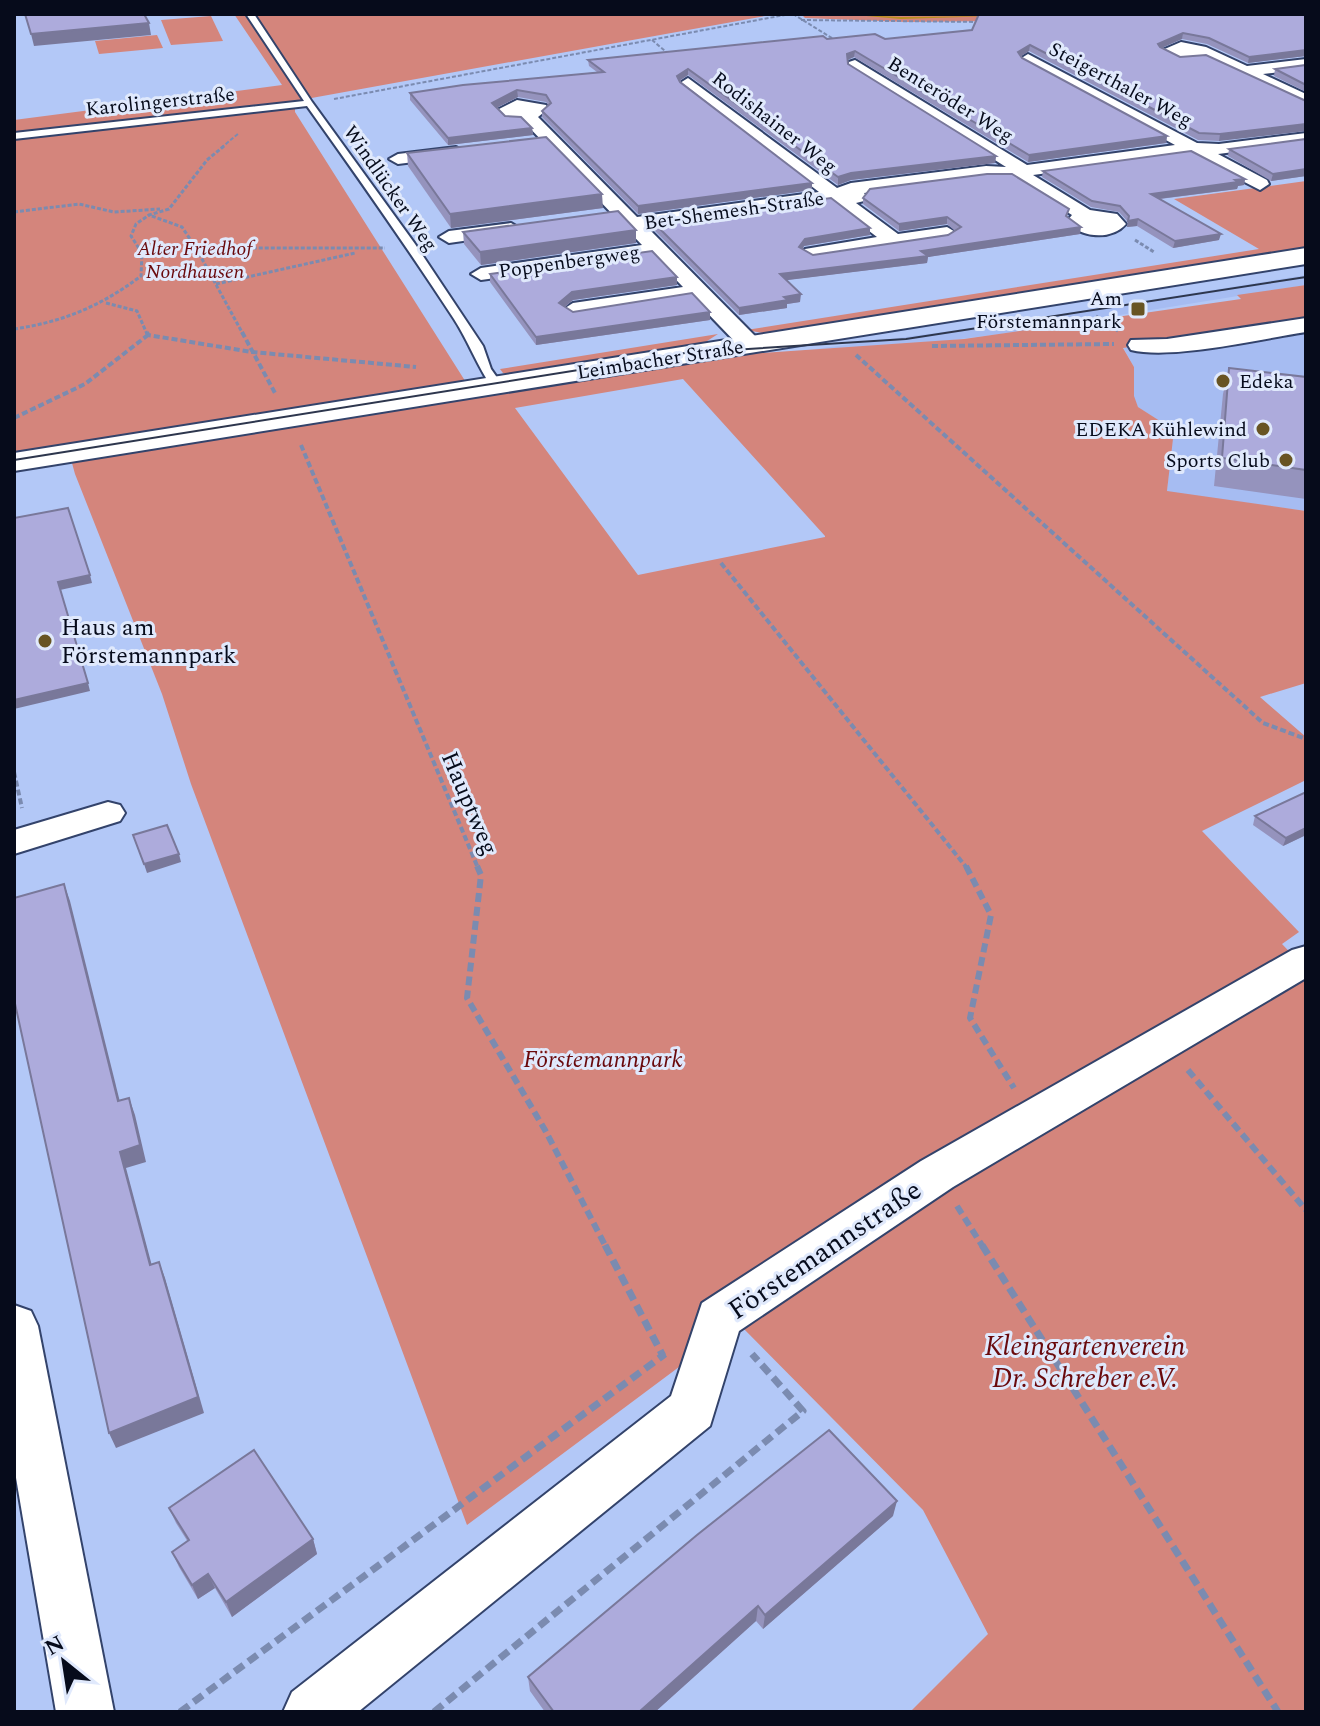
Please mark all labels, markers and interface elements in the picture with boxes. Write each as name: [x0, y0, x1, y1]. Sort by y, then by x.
street label: Steigerthaler Weg: [1043, 34, 1198, 135]
street label: Benteröder Weg: [882, 49, 1019, 151]
street label: Rodishainer Weg: [705, 64, 843, 181]
street label: Karolingerstraße: [84, 79, 236, 125]
street label: Windlücker Weg: [335, 119, 445, 258]
street label: Bet-Shemesh-Straße: [642, 183, 826, 238]
park label: Alter Friedhof Nordhausen: [136, 234, 256, 287]
street label: Poppenbergweg: [496, 237, 642, 287]
place label: Am Förstemannpark: [976, 284, 1122, 337]
marker: Am Förstemannpark: [1129, 300, 1147, 318]
street label: Leimbacher Straße: [575, 332, 746, 388]
place label: Edeka: [1239, 367, 1294, 397]
marker: Edeka: [1214, 372, 1232, 390]
place label: EDEKA Kühlewind: [1075, 415, 1247, 445]
marker: EDEKA Kühlewind: [1254, 420, 1272, 438]
place label: Sports Club: [1166, 446, 1270, 476]
marker: Sports Club: [1277, 451, 1295, 469]
place label: Haus am Förstemannpark: [61, 610, 236, 674]
marker: Haus am Förstemannpark: [36, 632, 54, 650]
street label: Hauptweg: [431, 746, 507, 861]
park label: Förstemannpark: [523, 1042, 683, 1078]
street label: Förstemannstraße: [719, 1169, 930, 1331]
park label: Kleingartenverein Dr. Schreber e.V.: [984, 1325, 1186, 1400]
north arrow: [24, 1622, 104, 1702]
text: N: [39, 1627, 71, 1665]

